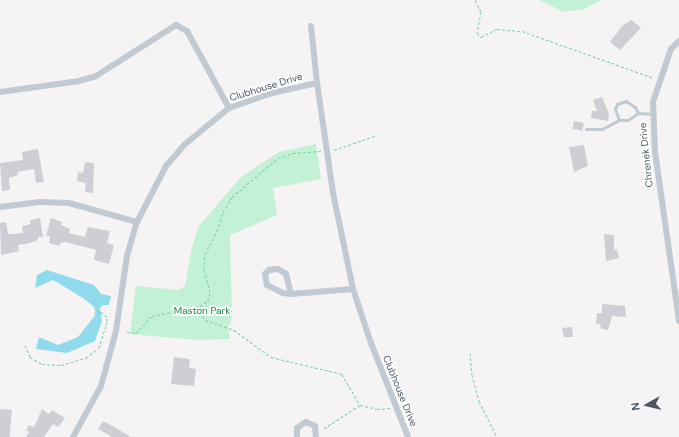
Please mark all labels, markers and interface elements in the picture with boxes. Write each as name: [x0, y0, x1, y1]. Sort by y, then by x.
street label: Clubhouse Drive: [228, 70, 304, 104]
street label: Chrenek Drive: [637, 122, 655, 188]
park label: Maston Park: [174, 305, 230, 317]
street label: Clubhouse Drive: [380, 354, 420, 428]
north arrow: [627, 385, 667, 425]
text: N: [628, 402, 643, 412]

